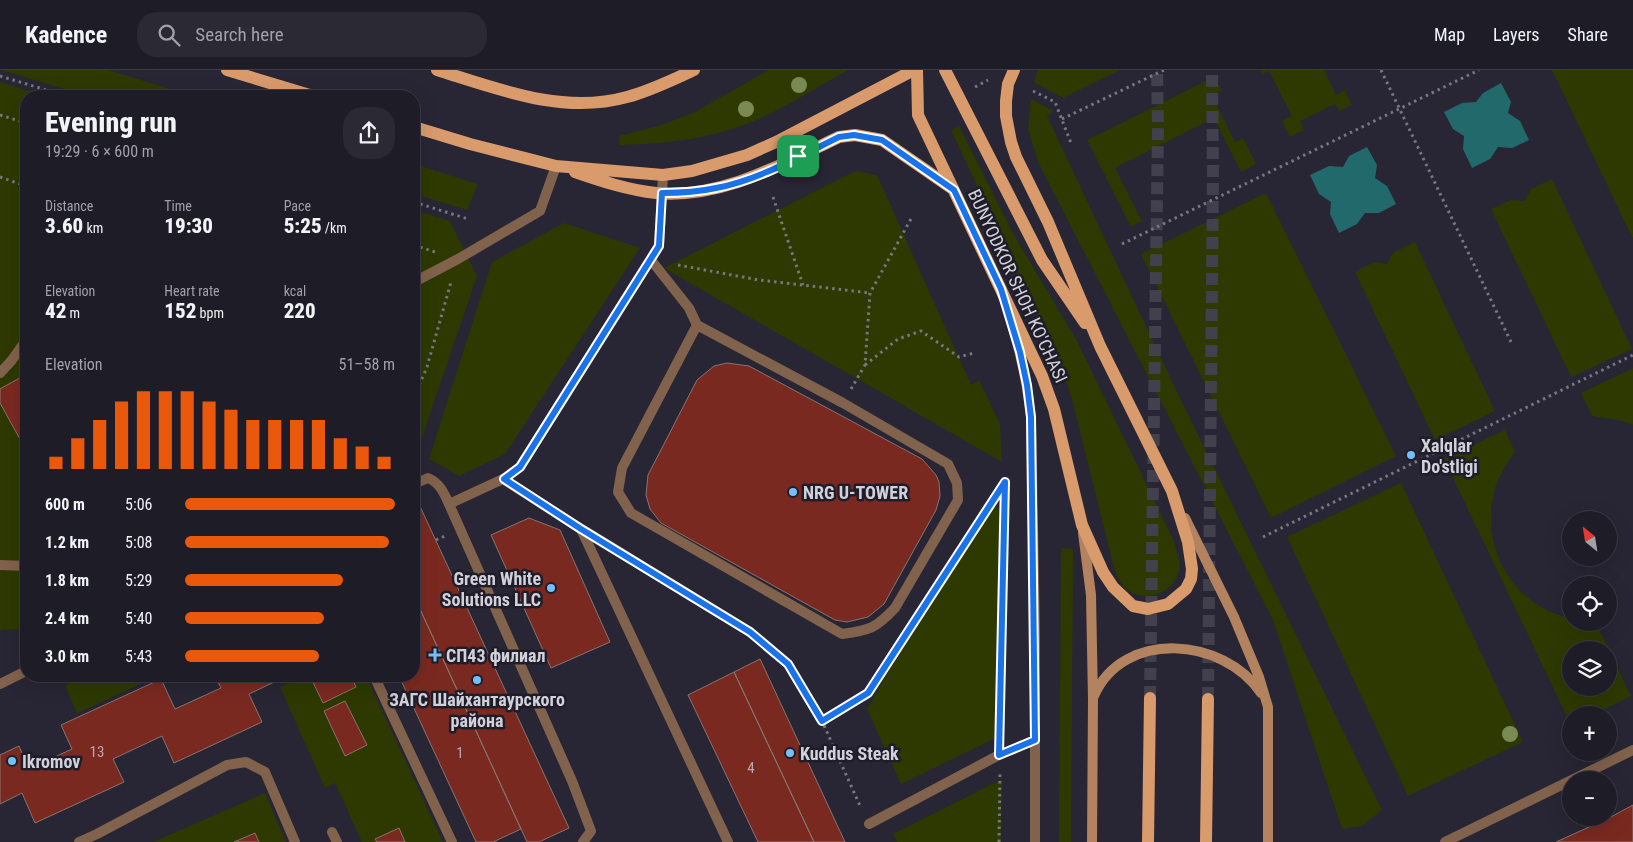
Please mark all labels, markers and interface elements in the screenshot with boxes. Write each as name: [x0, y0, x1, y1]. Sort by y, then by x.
search box: [137, 12, 487, 57]
text: Kadence: [25, 21, 107, 49]
icon: search: [155, 21, 183, 49]
text: Search here: [195, 23, 284, 46]
text: Map: [1434, 24, 1465, 45]
text: Layers: [1493, 24, 1540, 45]
text: Share: [1568, 24, 1608, 45]
text: Evening run: [45, 106, 177, 139]
button: share: [343, 107, 395, 159]
pin: [777, 135, 819, 177]
text: 19:29 · 6 × 600 m: [45, 142, 154, 161]
icon: arrive: [784, 142, 812, 170]
street label: BUNYODKOR SHOH KO'CHASI: [964, 186, 1072, 386]
text: Distance: [45, 198, 93, 214]
text: Time: [164, 198, 192, 214]
text: Pace: [284, 198, 311, 214]
text: 3.60: [45, 214, 83, 238]
text: 19:30: [164, 214, 213, 238]
text: 5:25: [284, 214, 322, 238]
text: km: [83, 220, 103, 236]
text: /km: [322, 220, 347, 236]
text: Elevation: [45, 283, 95, 299]
text: Heart rate: [164, 283, 220, 299]
text: kcal: [284, 283, 306, 299]
text: 42: [45, 299, 66, 323]
text: 152: [164, 299, 196, 323]
text: 220: [284, 299, 316, 323]
text: m: [66, 305, 80, 321]
text: bpm: [196, 305, 224, 321]
text: Elevation: [45, 355, 103, 374]
text: 51–58 m: [339, 355, 395, 374]
place label: Xalqlar Do'stligi: [1421, 435, 1478, 477]
marker: Xalqlar Do'stligi: [1405, 449, 1417, 461]
place label: NRG U-TOWER: [803, 482, 908, 503]
marker: NRG U-TOWER: [787, 486, 799, 498]
text: 600 m: [45, 495, 85, 514]
text: 5:06: [125, 495, 152, 514]
north arrow: [1562, 511, 1618, 566]
map controls: [1562, 511, 1617, 826]
text: 1.2 km: [45, 533, 89, 552]
text: 5:08: [125, 533, 152, 552]
place label: Green White Solutions LLC: [442, 568, 541, 610]
text: 1.8 km: [45, 571, 89, 590]
text: 5:29: [125, 571, 152, 590]
button: locate: [1562, 576, 1617, 631]
marker: Green White Solutions LLC: [545, 582, 557, 594]
text: 2.4 km: [45, 609, 89, 628]
text: 5:40: [125, 609, 152, 628]
button: layers: [1562, 641, 1617, 696]
place label: СП43 филиал: [446, 645, 546, 666]
text: 3.0 km: [45, 647, 89, 666]
text: 5:43: [125, 647, 152, 666]
marker: СП43 филиал: [428, 648, 442, 662]
marker: ЗАГС Шайхантаурского района: [471, 674, 483, 686]
place label: ЗАГС Шайхантаурского района: [389, 689, 565, 731]
button: +: [1562, 706, 1617, 761]
house number: 13: [90, 743, 104, 761]
place label: Kuddus Steak: [800, 743, 899, 764]
house number: 1: [456, 744, 464, 762]
marker: Kuddus Steak: [784, 747, 796, 759]
place label: Ikromov: [22, 751, 80, 772]
marker: Ikromov: [6, 755, 18, 767]
house number: 4: [747, 759, 755, 777]
button: −: [1562, 771, 1617, 826]

